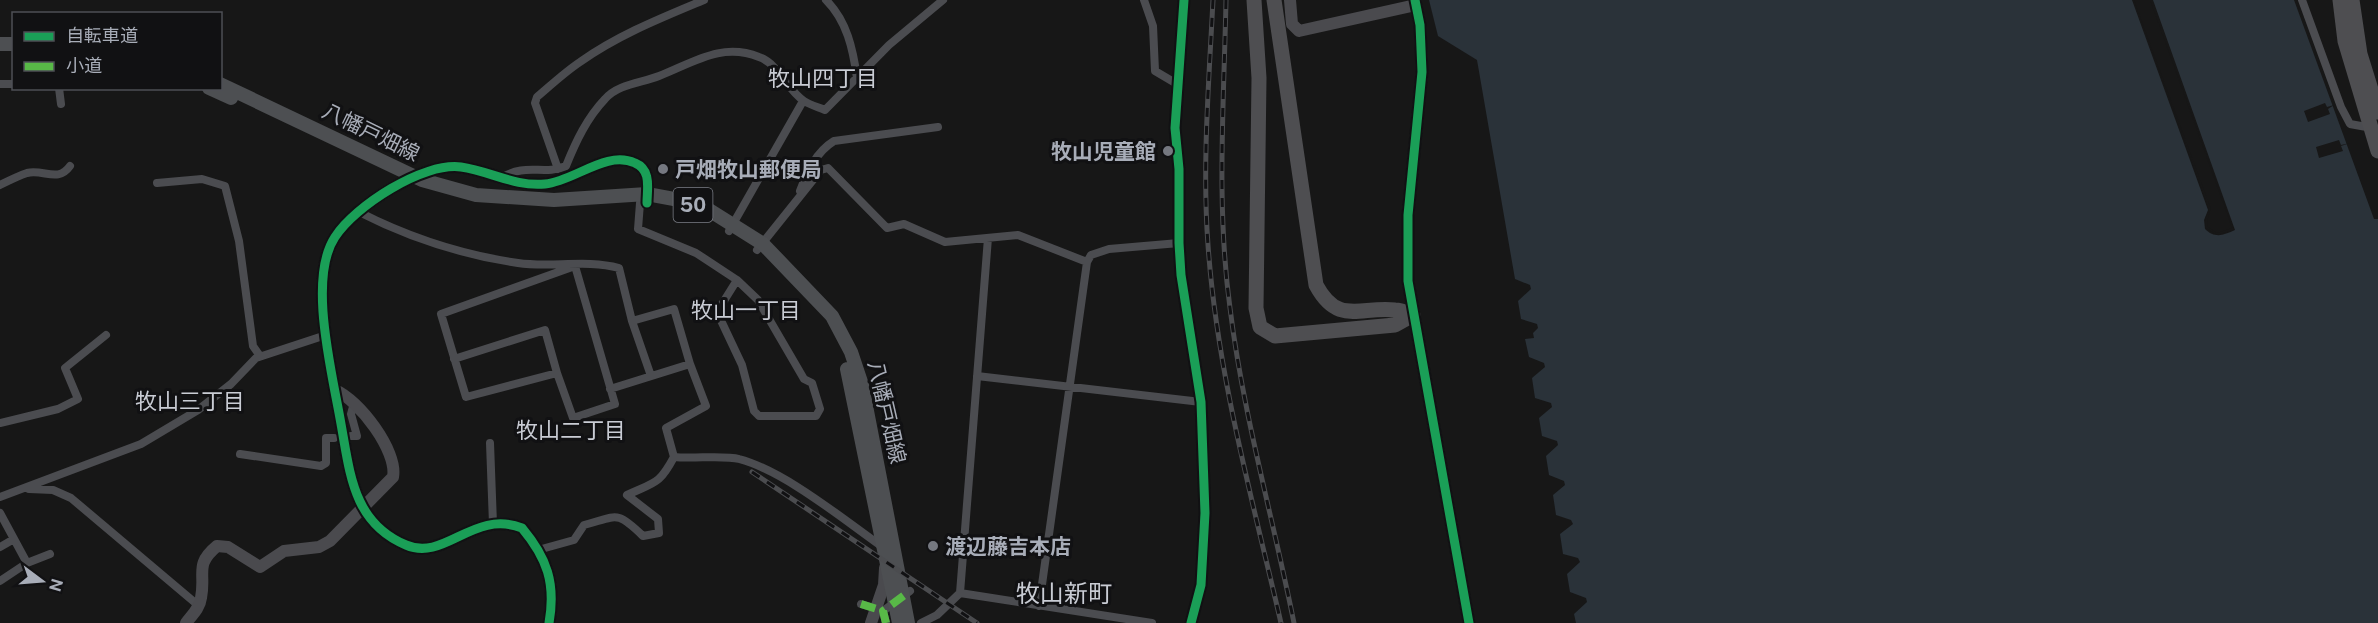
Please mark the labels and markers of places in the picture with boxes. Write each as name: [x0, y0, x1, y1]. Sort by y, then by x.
place label: 牧山児童館: [1051, 139, 1156, 164]
marker: 牧山児童館: [1161, 144, 1175, 158]
place label: 戸畑牧山郵便局: [675, 157, 822, 182]
marker: 戸畑牧山郵便局: [656, 162, 670, 176]
place label: 渡辺藤吉本店: [945, 534, 1071, 559]
marker: 渡辺藤吉本店: [926, 539, 940, 553]

